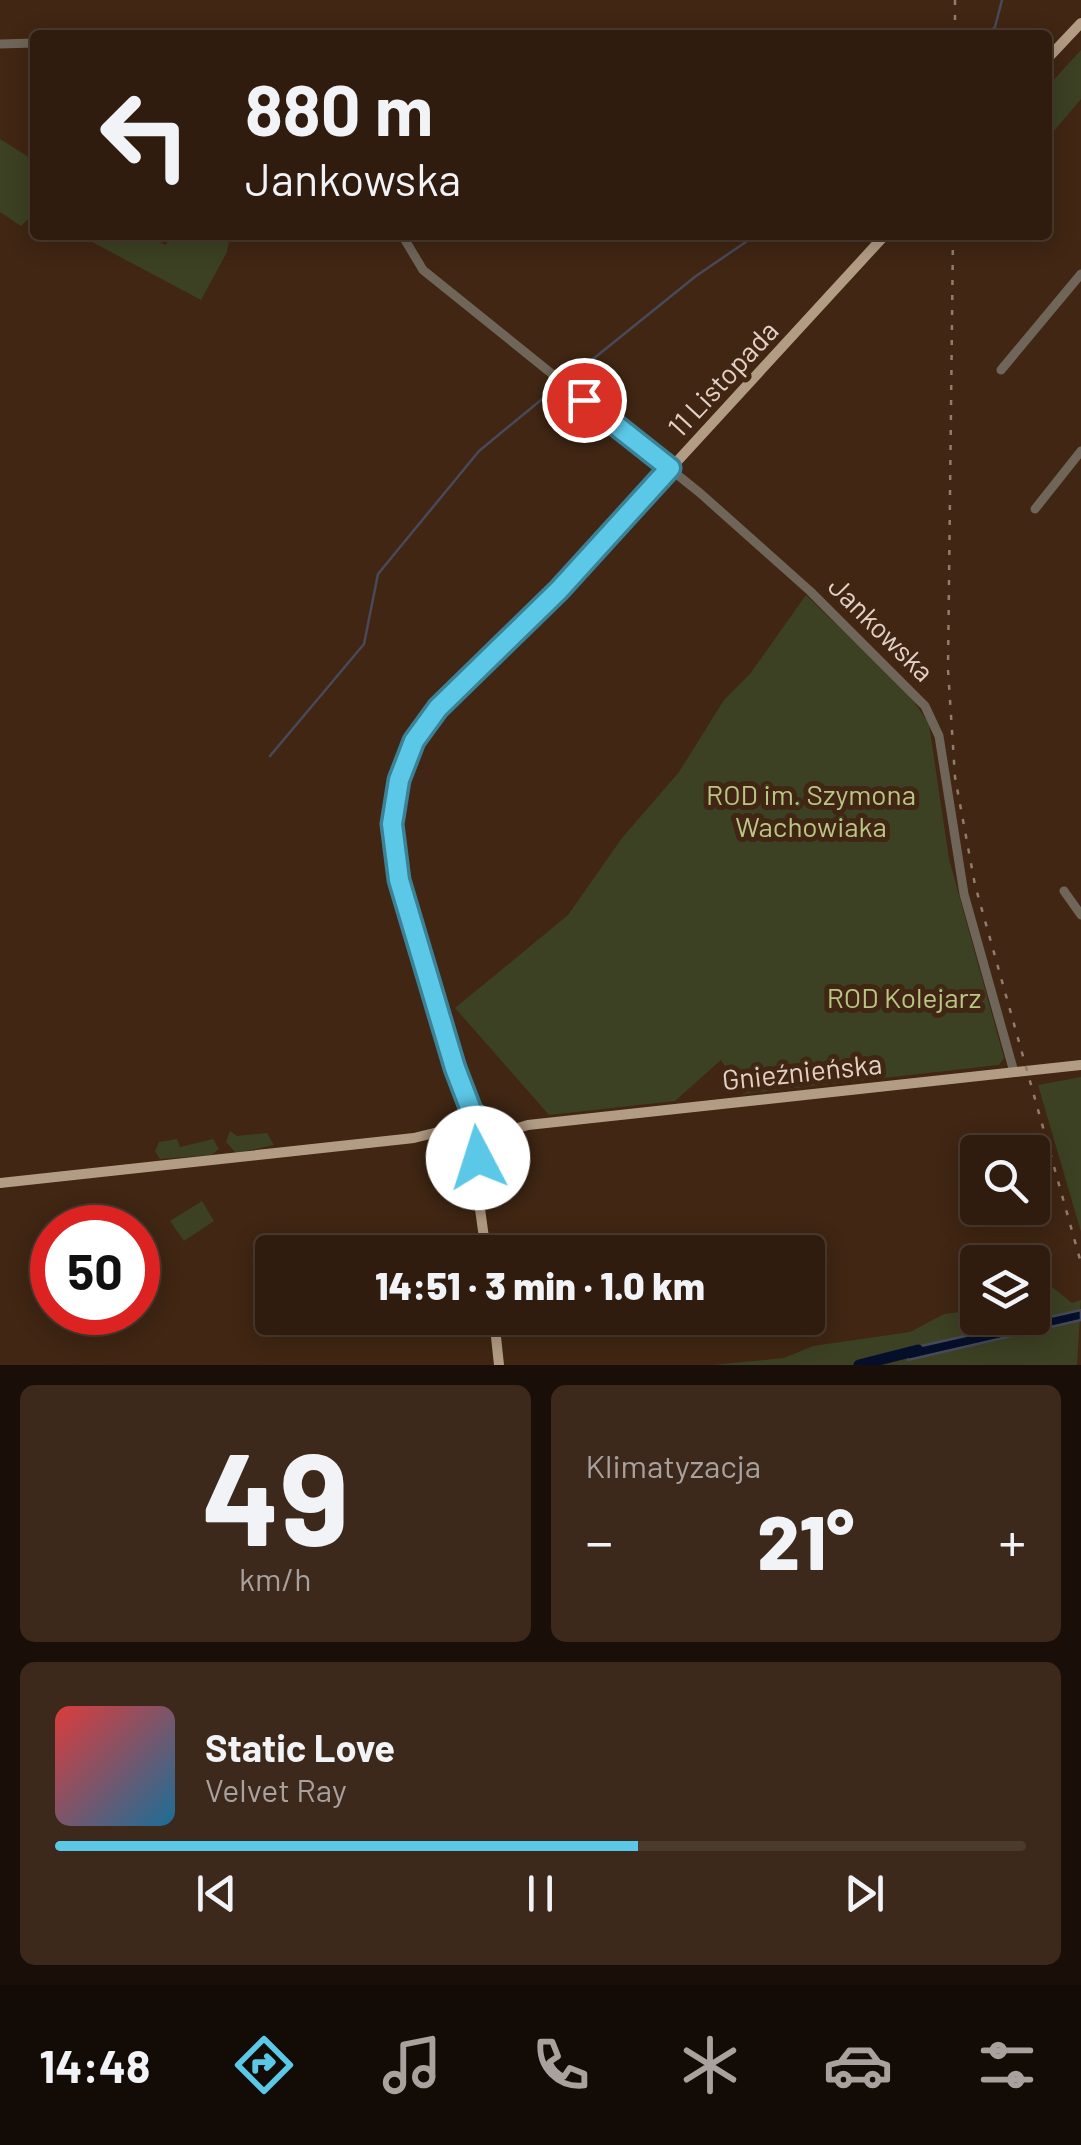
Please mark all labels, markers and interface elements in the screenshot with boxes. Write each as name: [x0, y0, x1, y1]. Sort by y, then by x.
text: 880 m: [245, 66, 433, 150]
icon: left: [80, 70, 210, 200]
text: Jankowska: [245, 151, 461, 205]
street label: 11 Listopada: [660, 313, 785, 443]
pin: [542, 358, 627, 443]
icon: arrive: [557, 373, 612, 428]
street label: Jankowska: [822, 569, 941, 688]
park label: ROD im. Szymona Wachowiaka: [706, 777, 916, 843]
park label: ROD Kolejarz: [827, 980, 981, 1014]
street label: Gnieźnieńska: [720, 1046, 884, 1096]
position arrow: [426, 1106, 530, 1210]
map controls: [960, 1135, 1050, 1335]
button: search: [960, 1135, 1050, 1225]
speed limit sign: 50: [30, 1205, 160, 1335]
button: layers: [960, 1245, 1050, 1335]
text: 14:51 · 3 min · 1.0 km: [375, 1262, 705, 1308]
text: 49: [201, 1416, 349, 1572]
text: Klimatyzacja: [586, 1446, 761, 1484]
text: 21°: [757, 1495, 854, 1585]
text: −: [586, 1507, 613, 1573]
text: +: [998, 1507, 1026, 1573]
text: km/h: [239, 1559, 311, 1597]
text: Static Love: [205, 1724, 395, 1770]
text: Velvet Ray: [205, 1770, 347, 1808]
icon: previous: [189, 1866, 244, 1921]
icon: pause: [513, 1866, 568, 1921]
icon: next: [837, 1866, 892, 1921]
icon: directions: [229, 2030, 299, 2100]
icon: music: [377, 2030, 447, 2100]
icon: phone: [526, 2030, 596, 2100]
icon: climate: [675, 2030, 745, 2100]
icon: car: [823, 2030, 893, 2100]
icon: filters: [972, 2030, 1042, 2100]
text: 14:48: [39, 2038, 150, 2092]

